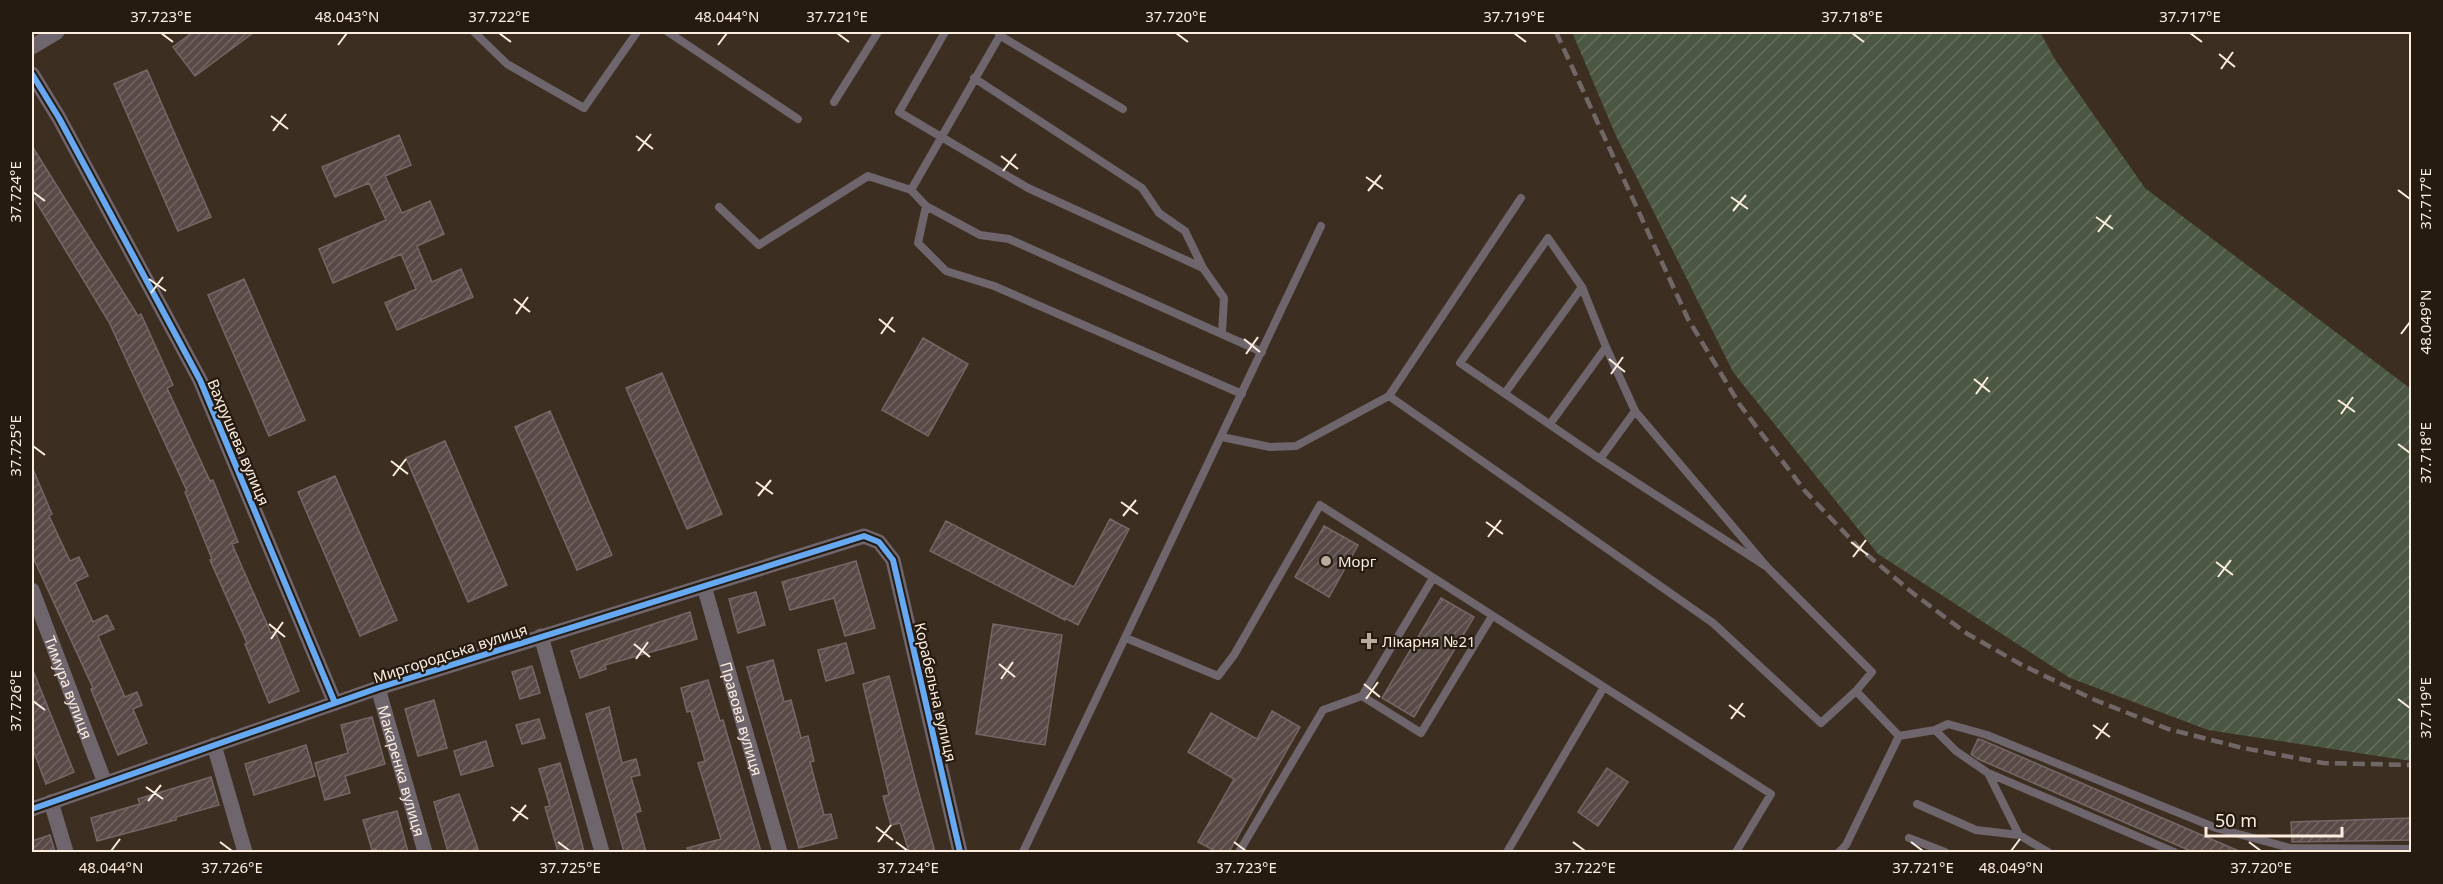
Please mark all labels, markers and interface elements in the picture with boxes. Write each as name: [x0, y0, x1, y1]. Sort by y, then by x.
text: 37.723°E: [130, 6, 192, 26]
text: 48.043°N: [315, 6, 379, 26]
text: 37.722°E: [468, 6, 530, 26]
text: 48.044°N: [695, 6, 759, 26]
text: 37.721°E: [806, 6, 868, 26]
text: 37.720°E: [1145, 6, 1207, 26]
text: 37.719°E: [1483, 6, 1545, 26]
text: 37.718°E: [1821, 6, 1883, 26]
text: 37.717°E: [2159, 6, 2221, 26]
text: 37.724°E: [5, 161, 25, 223]
text: 37.717°E: [2415, 168, 2435, 230]
text: 48.049°N: [2415, 290, 2435, 354]
street label: Вахрушева вулиця: [203, 376, 275, 508]
text: 37.725°E: [5, 415, 25, 477]
text: 37.718°E: [2415, 422, 2435, 484]
place label: Морг: [1338, 551, 1377, 571]
marker: Морг: [1319, 554, 1333, 568]
street label: Миргородська вулиця: [370, 619, 530, 687]
street label: Корабельна вулиця: [910, 620, 962, 764]
place label: Лікарня №21: [1382, 631, 1476, 651]
marker: Лікарня №21: [1360, 632, 1378, 650]
street label: Тимура вулиця: [40, 633, 97, 742]
street label: Правова вулиця: [716, 659, 768, 778]
text: 37.726°E: [5, 670, 25, 732]
text: 37.719°E: [2415, 677, 2435, 739]
street label: Макаренка вулиця: [373, 703, 430, 839]
scale bar: [2206, 800, 2342, 838]
text: 50 m: [2215, 808, 2257, 832]
text: 48.044°N: [79, 857, 143, 877]
text: 37.726°E: [201, 857, 263, 877]
text: 37.725°E: [539, 857, 601, 877]
text: 37.724°E: [877, 857, 939, 877]
text: 37.723°E: [1215, 857, 1277, 877]
text: 37.722°E: [1554, 857, 1616, 877]
text: 37.721°E: [1892, 857, 1954, 877]
text: 48.049°N: [1979, 857, 2043, 877]
text: 37.720°E: [2230, 857, 2292, 877]

